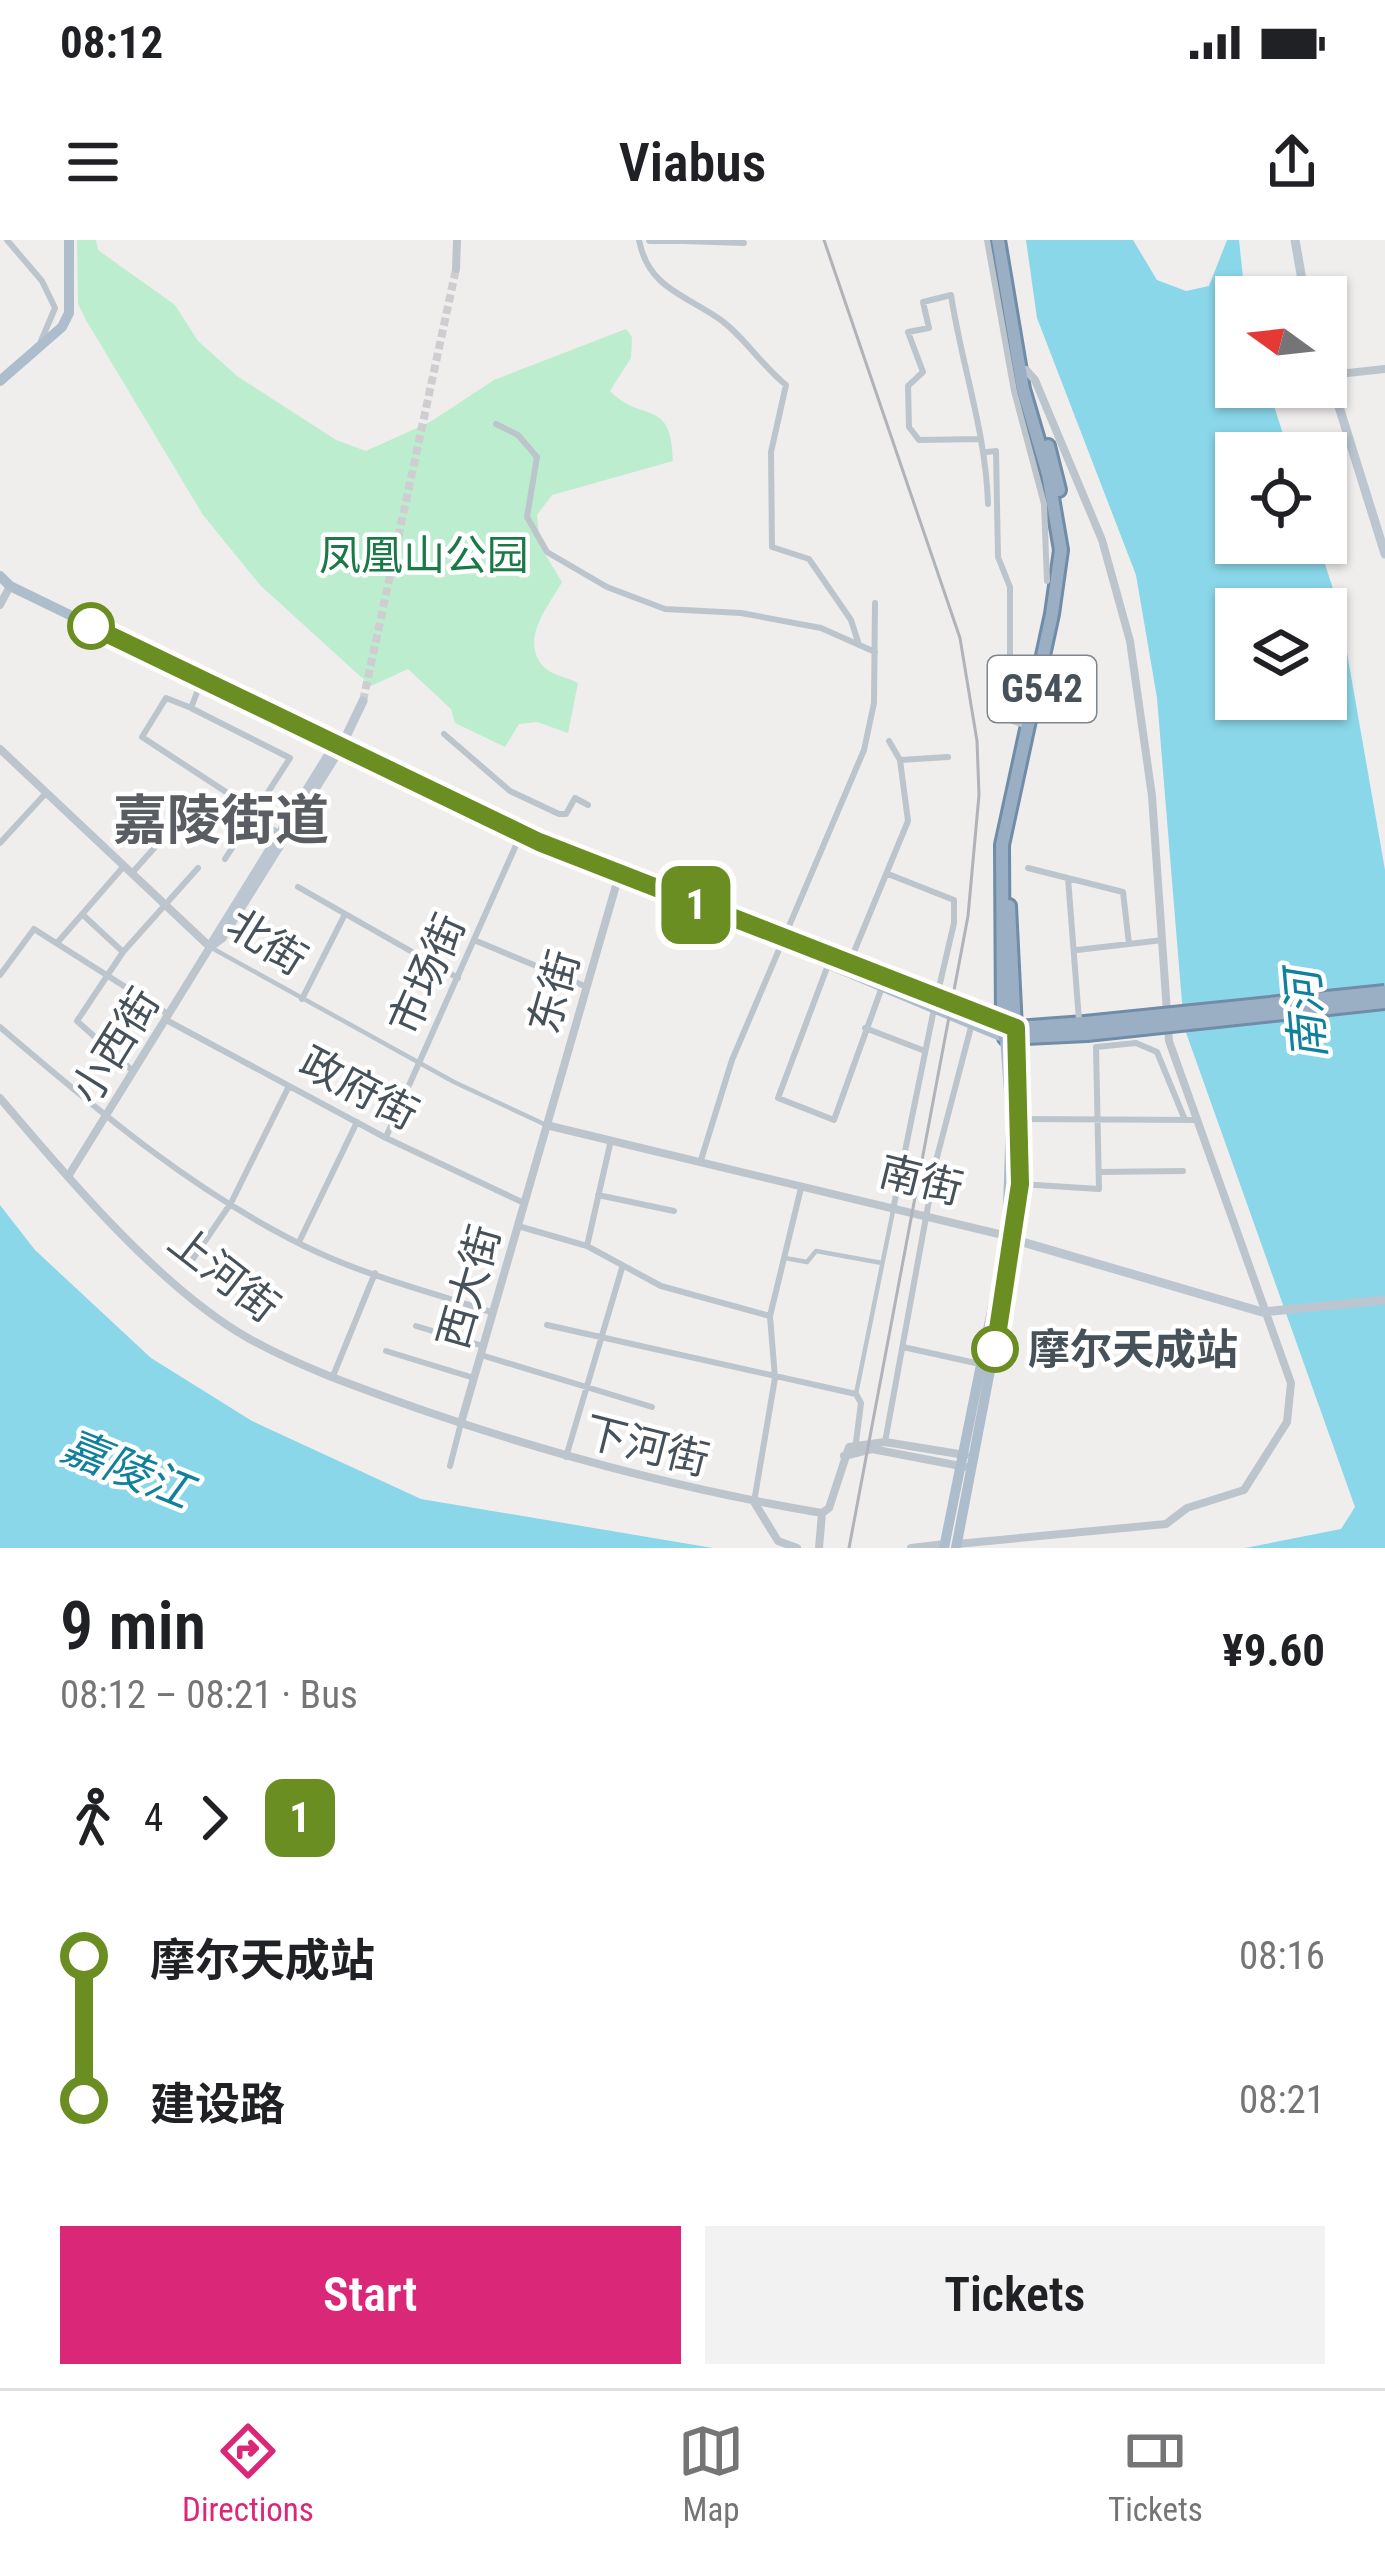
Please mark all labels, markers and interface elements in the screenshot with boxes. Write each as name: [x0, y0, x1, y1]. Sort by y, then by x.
text: 08:12: [60, 16, 163, 69]
icon: menu: [60, 129, 126, 195]
icon: share: [1259, 129, 1325, 195]
text: Viabus: [619, 131, 766, 194]
north arrow: [1215, 276, 1347, 408]
map controls: [1215, 276, 1347, 720]
button: locate: [1215, 432, 1347, 564]
park label: 凤凰山公园: [319, 531, 529, 580]
button: layers: [1215, 588, 1347, 720]
unlabelled marker: [69, 604, 113, 648]
road number: G542: [988, 656, 1096, 722]
district label: 嘉陵街道: [113, 789, 329, 852]
line badge: 1: [657, 866, 735, 944]
text: 1: [685, 880, 707, 929]
street label: 北街: [218, 899, 316, 985]
street label: 市场街: [379, 906, 475, 1042]
street label: 东街: [519, 945, 589, 1039]
water label: 南河: [1275, 960, 1336, 1062]
street label: 小西街: [61, 980, 169, 1112]
street label: 政府街: [292, 1037, 426, 1139]
street label: 南街: [874, 1146, 968, 1214]
street label: 上河街: [159, 1216, 289, 1332]
street label: 西大街: [428, 1220, 510, 1354]
place label: 摩尔天成站: [1028, 1325, 1238, 1374]
marker: 摩尔天成站: [973, 1327, 1017, 1371]
street label: 下河街: [580, 1407, 714, 1485]
water label: 嘉陵江: [54, 1419, 204, 1521]
text: 9 min: [60, 1588, 206, 1665]
text: ¥9.60: [1222, 1624, 1325, 1677]
text: 08:12 – 08:21 · Bus: [60, 1672, 358, 1718]
icon: walk: [60, 1785, 126, 1851]
icon: forward: [181, 1785, 247, 1851]
text: 1: [289, 1793, 311, 1842]
text: 4: [144, 1795, 163, 1841]
text: 08:16: [1239, 1933, 1325, 1979]
text: 摩尔天成站: [150, 1934, 375, 1987]
text: 08:21: [1239, 2077, 1325, 2123]
text: 建设路: [150, 2078, 285, 2131]
button: Start: [60, 2226, 681, 2364]
button: Tickets: [705, 2226, 1325, 2364]
tab: Directions: [182, 2418, 314, 2529]
tab: Map: [678, 2418, 744, 2529]
tab: Tickets: [1108, 2418, 1203, 2529]

